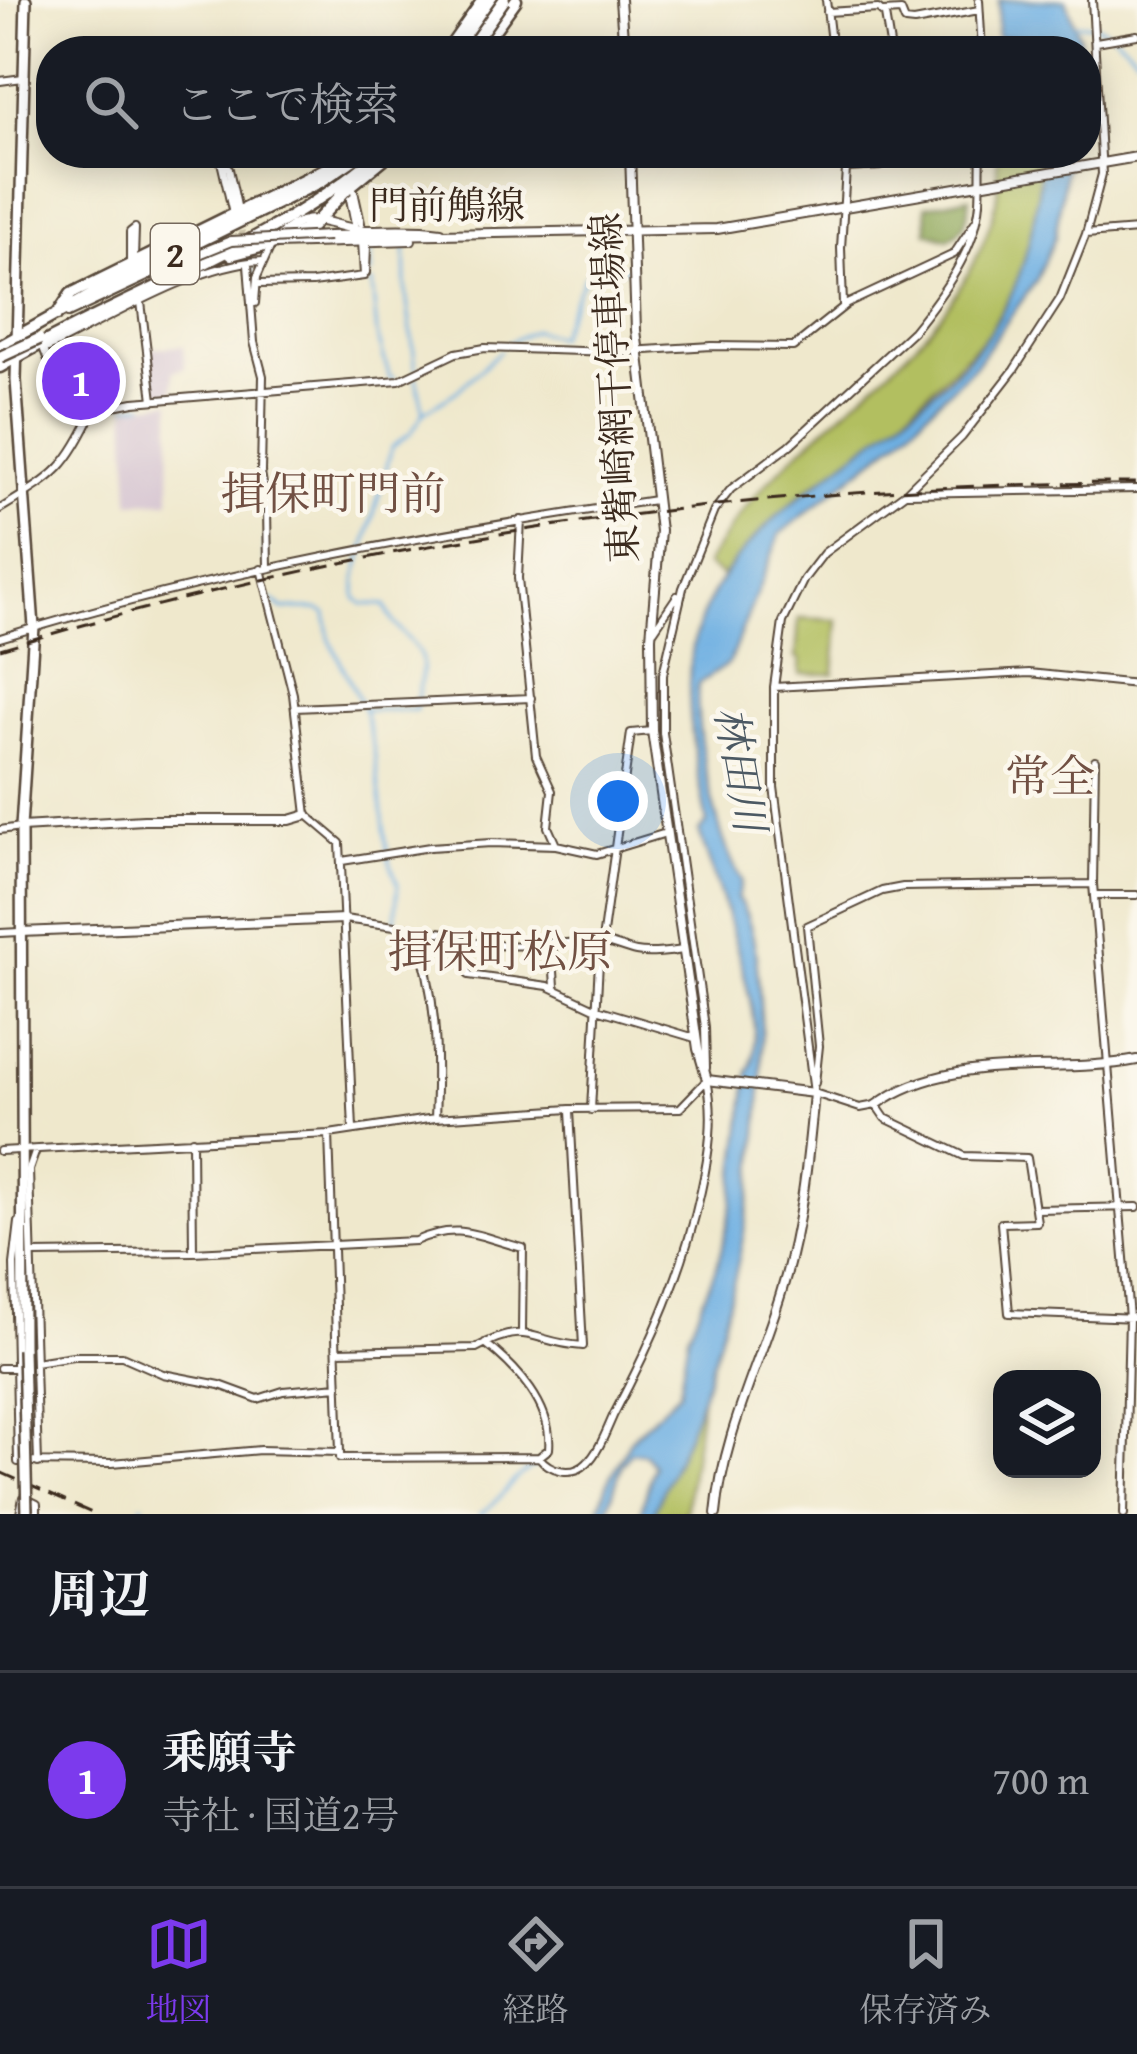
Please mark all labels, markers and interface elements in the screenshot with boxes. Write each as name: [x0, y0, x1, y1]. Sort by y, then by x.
search box: [36, 36, 1101, 168]
icon: search: [78, 69, 144, 135]
text: ここで検索: [174, 71, 399, 136]
street label: 門前鵤線: [369, 176, 525, 233]
street label: 東觜崎網干停車場線: [576, 211, 651, 565]
road number: 2: [151, 224, 199, 284]
pin: 1: [42, 336, 120, 426]
district label: 揖保町門前: [220, 460, 446, 525]
water label: 林田川: [701, 702, 783, 840]
district label: 常全: [1005, 743, 1095, 808]
your location: [588, 771, 648, 831]
district label: 揖保町松原: [387, 918, 613, 983]
map controls: [993, 1370, 1101, 1478]
button: layers: [993, 1370, 1101, 1478]
text: 周辺: [48, 1556, 150, 1631]
text: 乗願寺: [162, 1719, 297, 1784]
text: 1: [77, 1751, 97, 1808]
text: 700 m: [992, 1751, 1089, 1808]
text: 寺社 · 国道2号: [162, 1786, 399, 1843]
tab: 地図: [146, 1911, 212, 2033]
tab: 経路: [503, 1911, 569, 2033]
tab: 保存済み: [860, 1911, 992, 2033]

